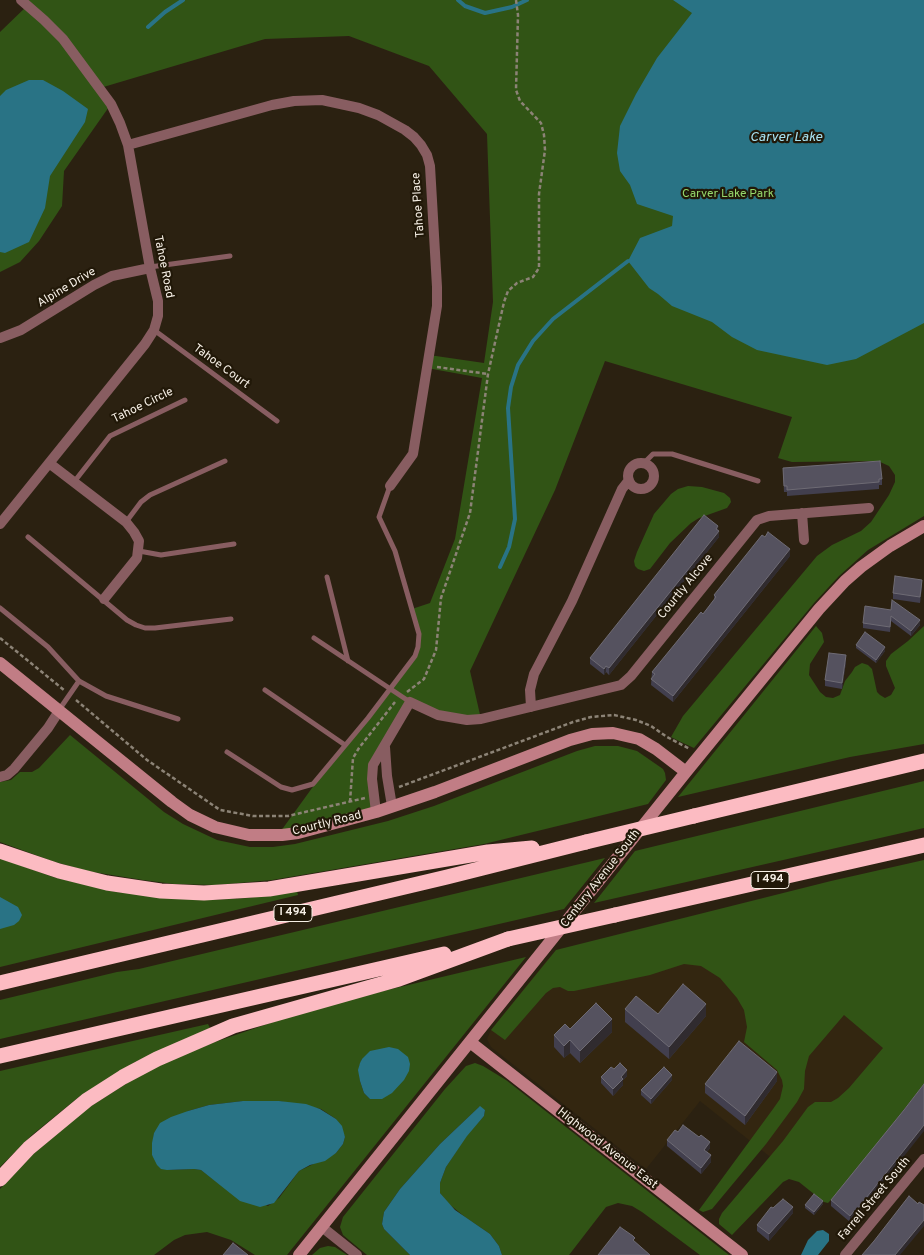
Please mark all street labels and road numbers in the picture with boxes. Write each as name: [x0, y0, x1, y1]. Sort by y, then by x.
street label: Tahoe Place: [410, 172, 428, 238]
street label: Tahoe Road: [150, 235, 176, 299]
street label: Alpine Drive: [35, 265, 99, 311]
street label: Tahoe Court: [190, 342, 252, 392]
street label: Tahoe Circle: [110, 385, 176, 427]
street label: Courtly Alcove: [655, 552, 717, 622]
street label: Courtly Road: [291, 808, 363, 840]
street label: Century Avenue South: [558, 827, 644, 931]
road number: I 494: [751, 872, 789, 888]
road number: I 494: [274, 904, 312, 921]
street label: Highwood Avenue East: [554, 1105, 660, 1193]
street label: Farrell Street South: [836, 1154, 914, 1244]

